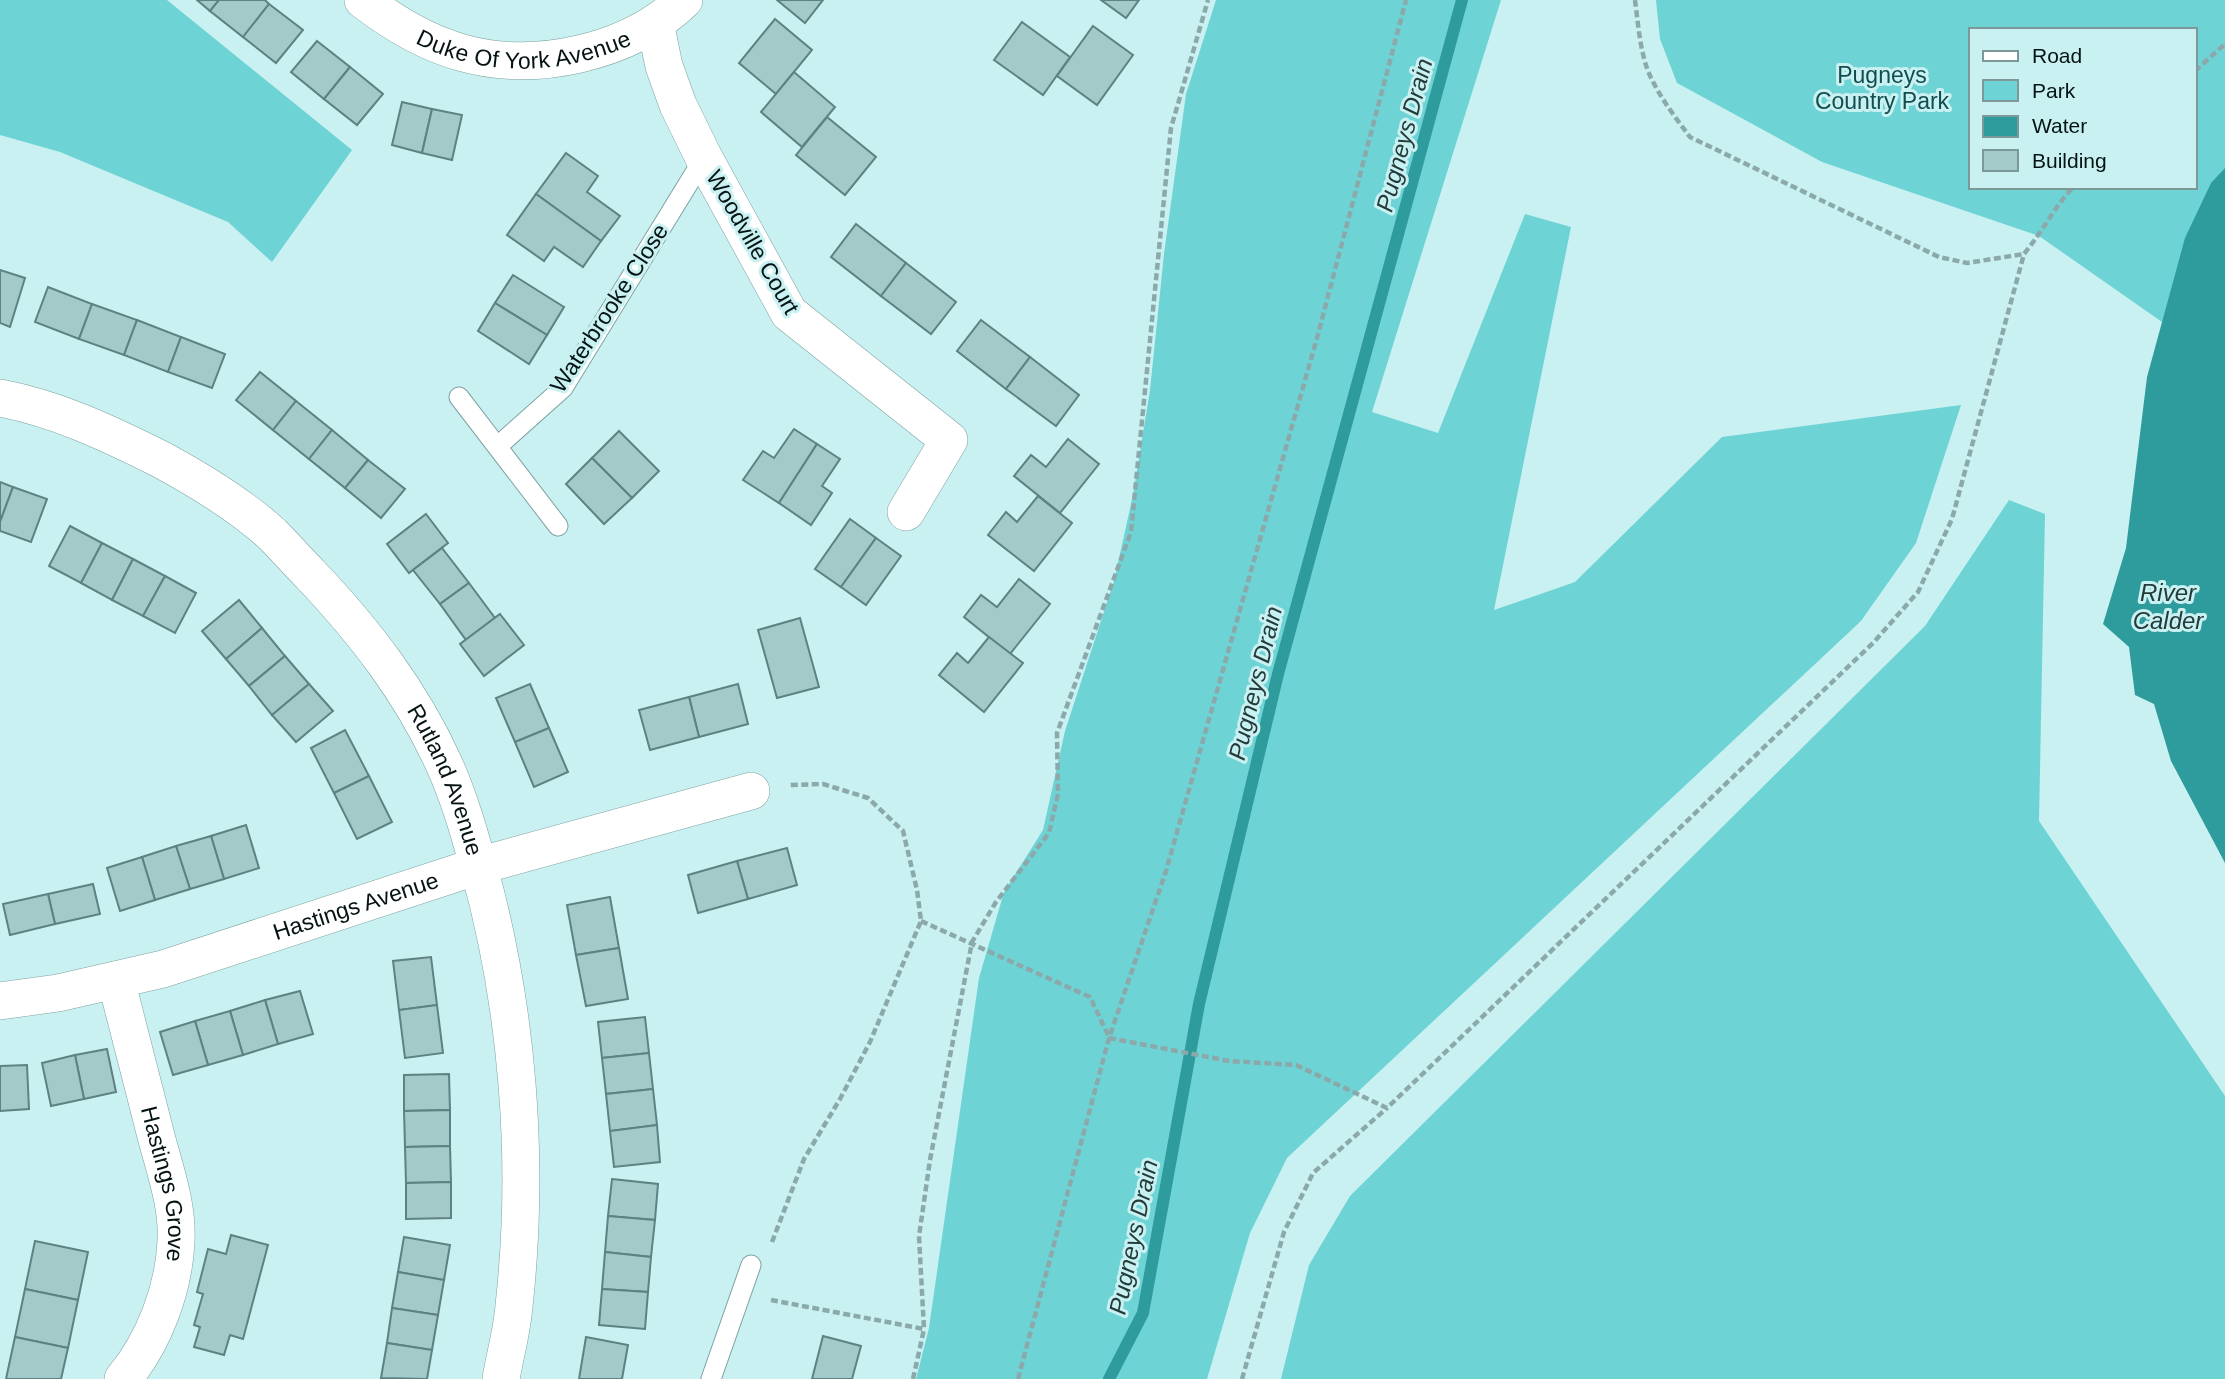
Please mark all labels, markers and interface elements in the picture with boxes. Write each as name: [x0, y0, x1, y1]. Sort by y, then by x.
street label: Duke Of York Avenue: [414, 16, 634, 44]
text: Duke Of York Avenue: [413, 24, 634, 74]
legend: [1969, 28, 2197, 189]
text: Road: [2032, 44, 2082, 67]
water label: Pugneys Drain: [1371, 55, 1437, 215]
park label: Pugneys Country Park: [1815, 62, 1950, 114]
text: Park: [2032, 79, 2076, 102]
text: Water: [2032, 114, 2087, 137]
text: Building: [2032, 149, 2107, 172]
street label: Woodville Court: [701, 165, 805, 319]
street label: Waterbrooke Close: [545, 219, 673, 397]
water label: River Calder: [2133, 579, 2204, 634]
water label: Pugneys Drain: [1223, 603, 1287, 763]
street label: Rutland Avenue: [402, 699, 488, 858]
street label: Hastings Avenue: [270, 867, 442, 945]
street label: Hastings Grove: [136, 1103, 189, 1263]
water label: Pugneys Drain: [1103, 1157, 1163, 1317]

